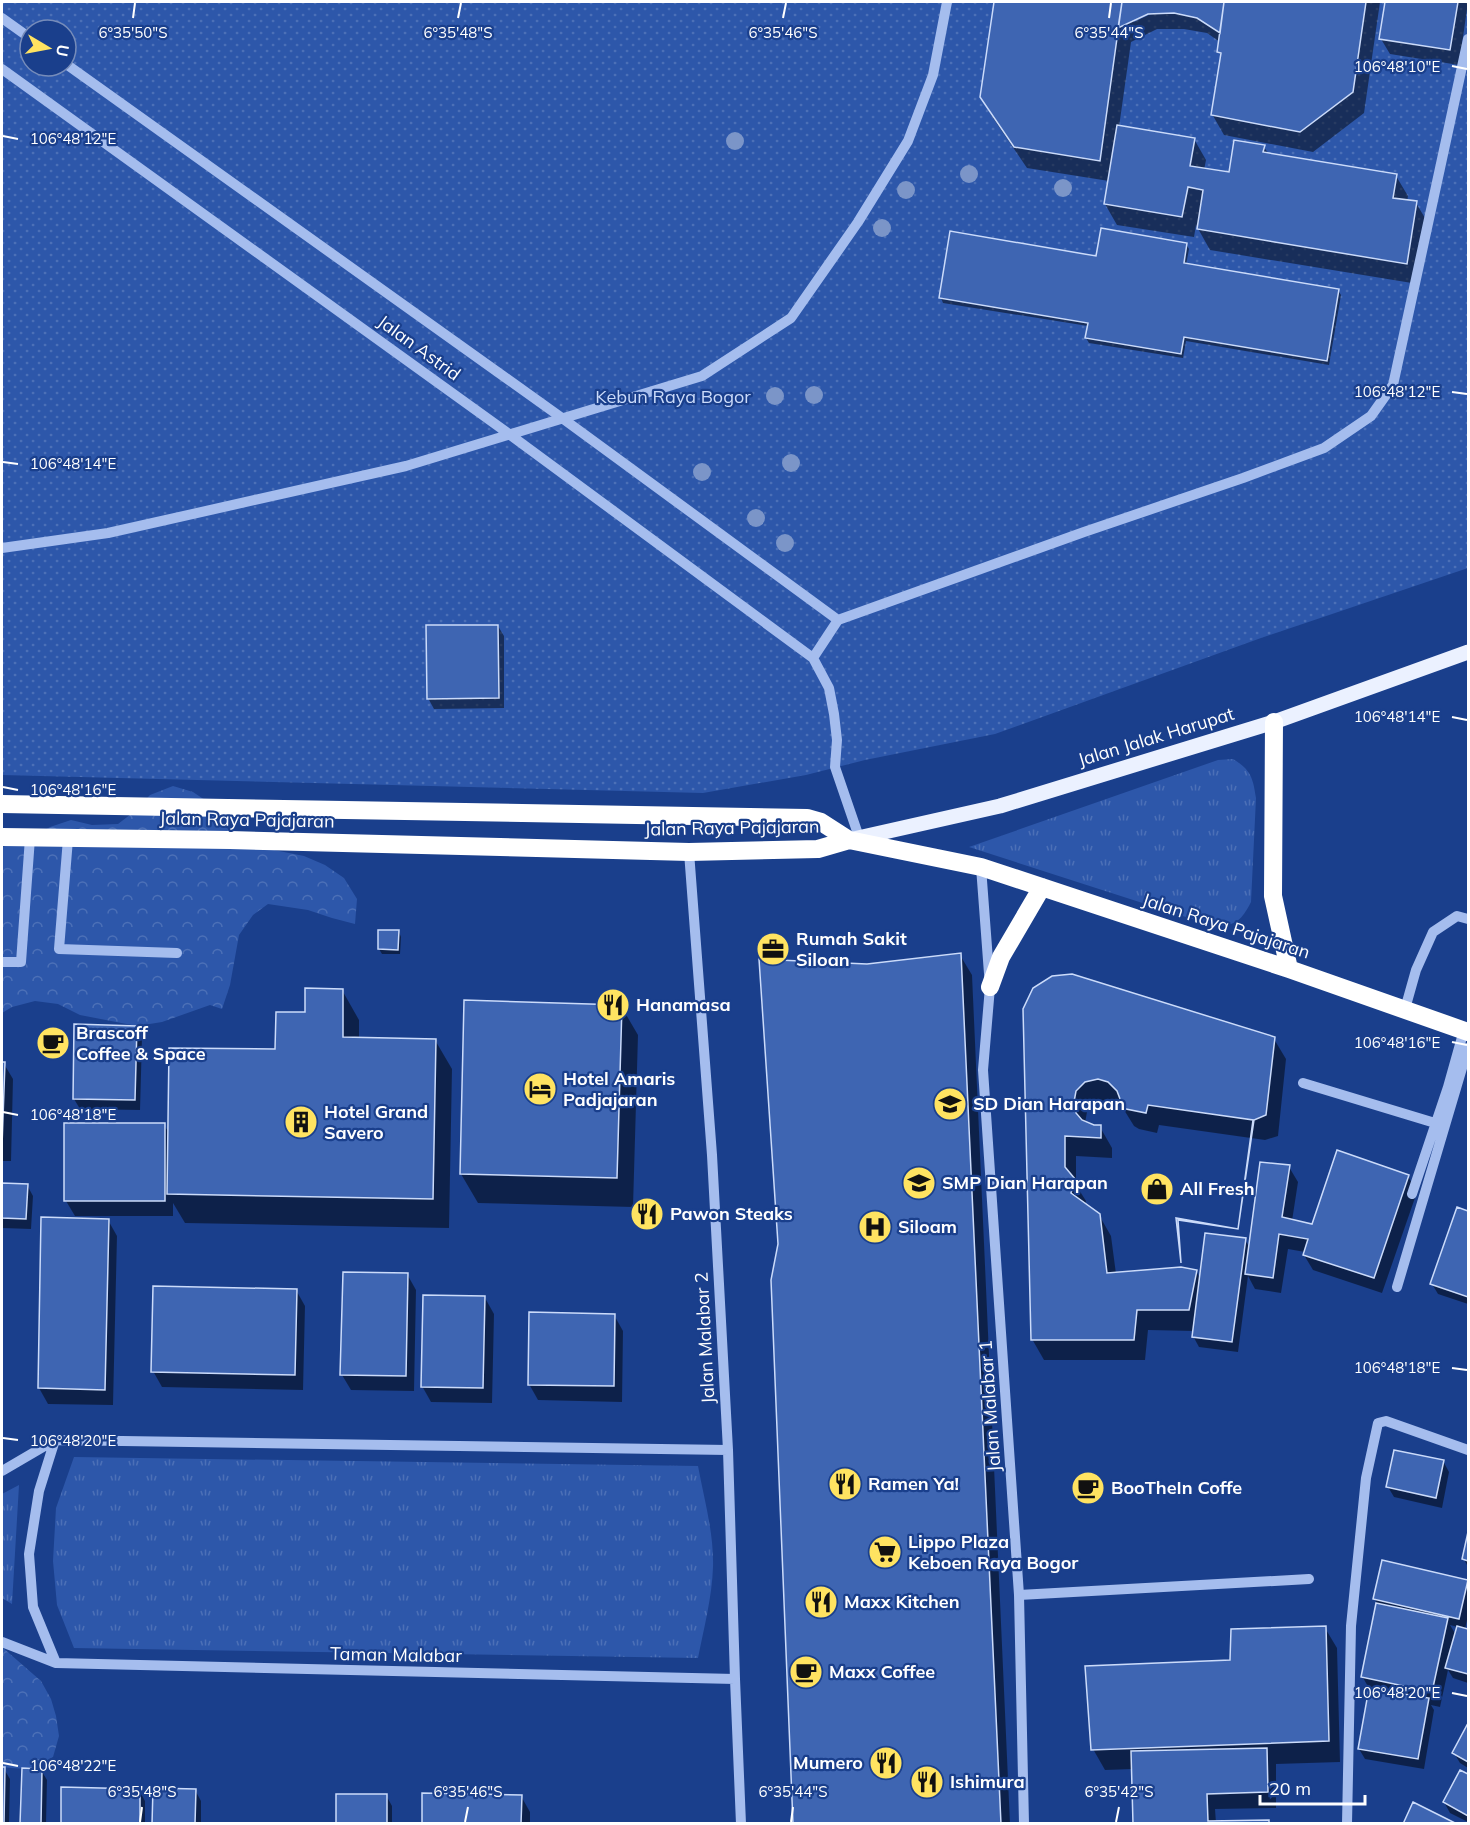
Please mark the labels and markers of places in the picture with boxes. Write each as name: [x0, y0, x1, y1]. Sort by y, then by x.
place label: Rumah Sakit Siloan: [796, 927, 907, 971]
office icon: Rumah Sakit Siloan: [755, 931, 791, 967]
restaurant icon: Hanamasa: [595, 987, 631, 1023]
place label: Hanamasa: [636, 993, 731, 1016]
place label: Brascoff Coffee & Space: [76, 1021, 206, 1065]
cafe icon: Brascoff Coffee & Space: [35, 1025, 71, 1061]
place label: Hotel Amaris Padjajaran: [563, 1067, 675, 1111]
hotel icon: Hotel Amaris Padjajaran: [522, 1071, 558, 1107]
school or university icon: SD Dian Harapan: [932, 1086, 968, 1122]
place label: SD Dian Harapan: [973, 1092, 1125, 1115]
place label: Hotel Grand Savero: [324, 1100, 428, 1144]
building icon: Hotel Grand Savero: [283, 1104, 319, 1140]
school or university icon: SMP Dian Harapan: [901, 1165, 937, 1201]
place label: SMP Dian Harapan: [942, 1171, 1108, 1194]
shop icon: All Fresh: [1139, 1171, 1175, 1207]
place label: All Fresh: [1180, 1177, 1255, 1200]
restaurant icon: Pawon Steaks: [629, 1196, 665, 1232]
place label: Pawon Steaks: [670, 1202, 793, 1225]
hospital icon: Siloam: [857, 1209, 893, 1245]
place label: Siloam: [898, 1215, 957, 1238]
restaurant icon: Ramen Ya!: [827, 1466, 863, 1502]
cafe icon: BooTheIn Coffe: [1070, 1470, 1106, 1506]
place label: Ramen Ya!: [868, 1472, 959, 1495]
place label: BooTheIn Coffe: [1111, 1476, 1242, 1499]
place label: Lippo Plaza Keboen Raya Bogor: [908, 1530, 1079, 1574]
supermarket icon: Lippo Plaza Keboen Raya Bogor: [867, 1534, 903, 1570]
restaurant icon: Maxx Kitchen: [803, 1584, 839, 1620]
place label: Maxx Kitchen: [844, 1590, 960, 1613]
cafe icon: Maxx Coffee: [788, 1654, 824, 1690]
place label: Maxx Coffee: [829, 1660, 935, 1683]
restaurant icon: Mumero: [868, 1745, 904, 1781]
place label: Mumero: [793, 1751, 863, 1774]
restaurant icon: Ishimura: [909, 1764, 945, 1800]
place label: Ishimura: [950, 1770, 1025, 1793]

